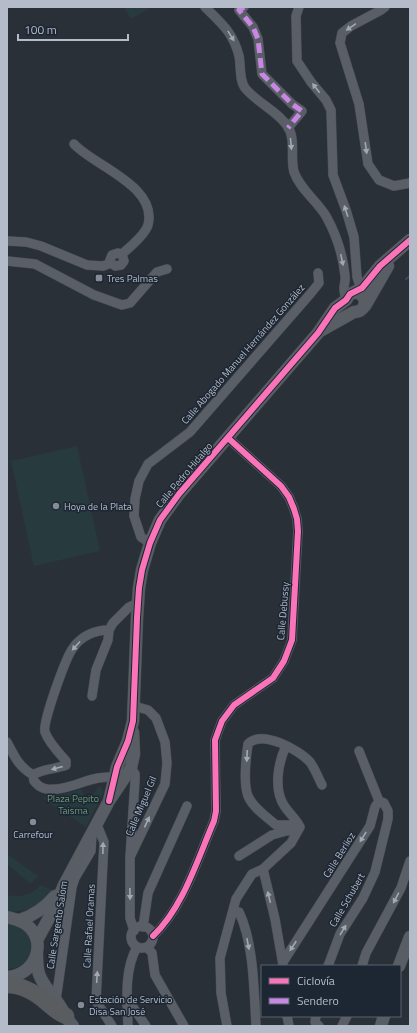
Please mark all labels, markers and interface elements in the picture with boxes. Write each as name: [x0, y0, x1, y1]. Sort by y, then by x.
scale bar: [18, 16, 128, 42]
text: 100 m: [24, 20, 57, 39]
one-way arrow: [345, 23, 357, 30]
one-way arrow: [227, 31, 235, 41]
one-way arrow: [312, 83, 320, 94]
one-way arrow: [288, 138, 295, 150]
one-way arrow: [363, 142, 369, 154]
one-way arrow: [343, 205, 349, 217]
one-way arrow: [340, 254, 346, 266]
place label: Tres Palmas: [107, 271, 158, 286]
marker: Tres Palmas: [94, 273, 104, 283]
street label: Calle Abogado Manuel Hernández González: [178, 280, 309, 427]
street label: Calle Pedro Hidalgo: [152, 439, 216, 511]
place label: Hoya de la Plata: [64, 499, 132, 514]
marker: Hoya de la Plata: [51, 501, 61, 511]
street label: Calle Debussy: [273, 581, 293, 641]
one-way arrow: [71, 640, 80, 651]
one-way arrow: [243, 750, 250, 762]
one-way arrow: [50, 766, 63, 772]
street label: Calle Miguel Gil: [122, 774, 160, 838]
park label: Plaza Pepito Taisma: [47, 791, 99, 818]
marker: Carrefour: [28, 817, 38, 827]
one-way arrow: [144, 817, 150, 828]
place label: Carrefour: [13, 827, 53, 842]
street label: Calle Berlioz: [319, 829, 359, 881]
one-way arrow: [359, 831, 367, 842]
one-way arrow: [100, 841, 106, 854]
street label: Calle Schubert: [325, 870, 369, 930]
street label: Calle Sargento Salom: [43, 880, 71, 970]
street label: Calle Rafael Oramas: [79, 883, 99, 969]
one-way arrow: [127, 888, 133, 901]
one-way arrow: [266, 890, 272, 903]
one-way arrow: [393, 892, 400, 903]
one-way arrow: [339, 924, 346, 936]
one-way arrow: [245, 938, 251, 950]
one-way arrow: [289, 941, 297, 951]
legend: [261, 965, 401, 1017]
one-way arrow: [94, 970, 100, 983]
text: Ciclovía: [297, 971, 335, 990]
text: Sendero: [297, 991, 339, 1010]
place label: Estación de Servicio Disa San José: [89, 992, 172, 1019]
marker: Estación de Servicio Disa San José: [76, 1000, 86, 1010]

